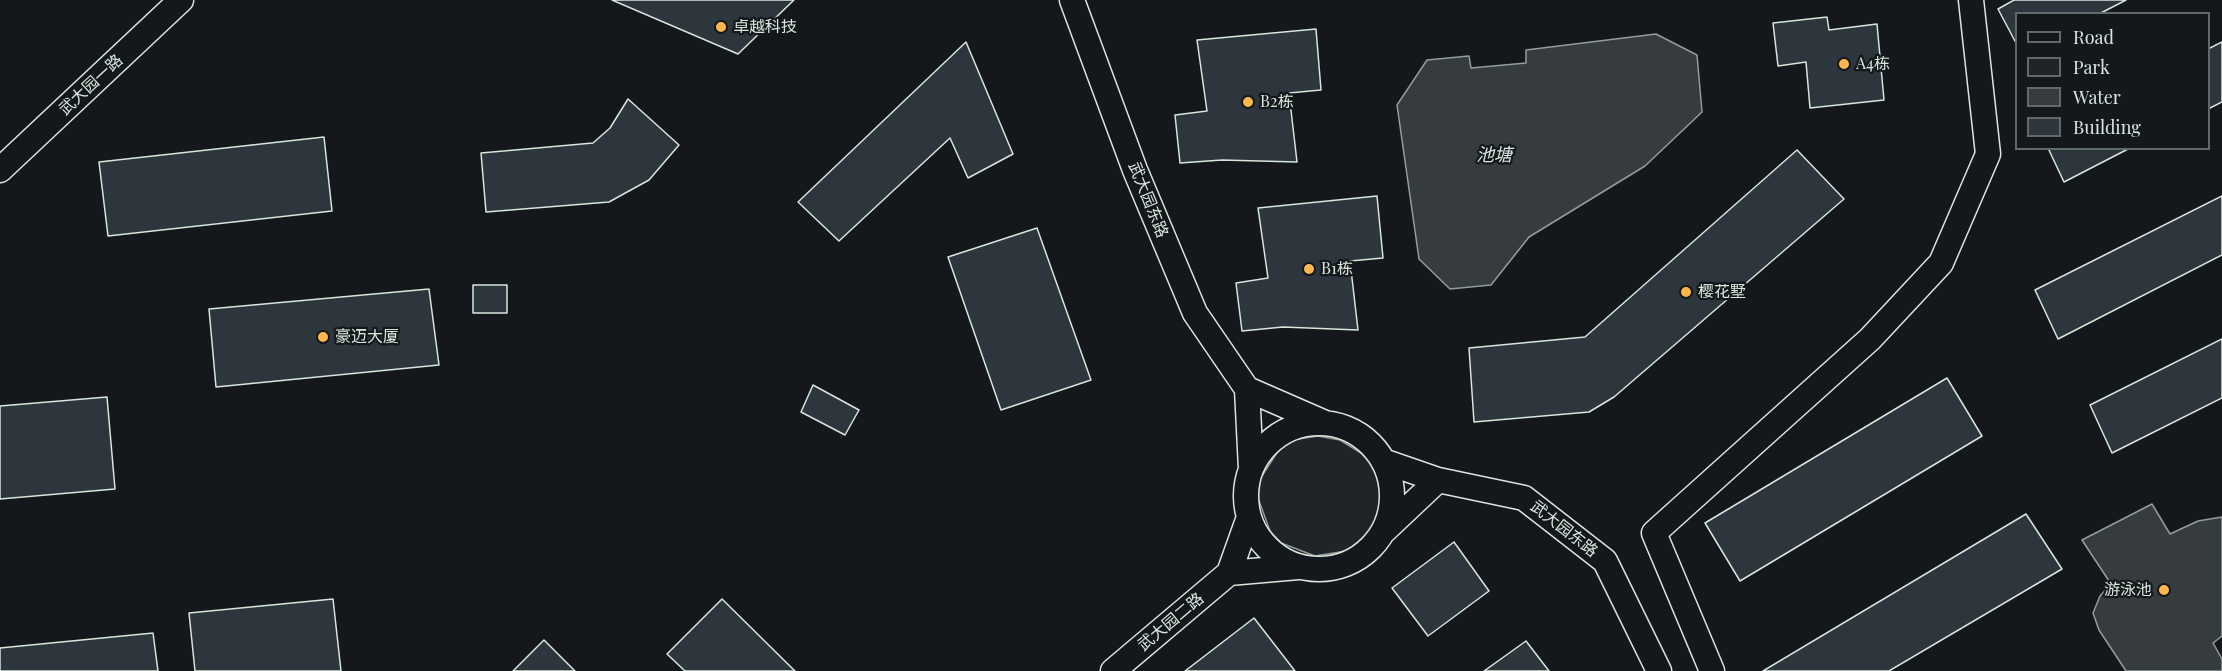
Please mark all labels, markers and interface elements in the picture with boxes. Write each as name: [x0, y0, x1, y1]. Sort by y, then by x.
legend: [2015, 12, 2210, 150]
place label: 卓越科技: [733, 17, 797, 37]
marker: 卓越科技: [714, 20, 728, 34]
text: Road: [2073, 25, 2114, 49]
street label: 武大园一路: [55, 51, 127, 119]
place label: A4栋: [1856, 54, 1890, 74]
text: Park: [2073, 55, 2110, 79]
marker: A4栋: [1837, 57, 1851, 71]
text: Water: [2073, 85, 2121, 109]
place label: B2栋: [1260, 92, 1294, 112]
marker: B2栋: [1241, 95, 1255, 109]
text: Building: [2073, 115, 2141, 139]
water label: 池塘: [1476, 144, 1512, 166]
street label: 武大园东路: [1124, 159, 1172, 241]
place label: B1栋: [1321, 259, 1353, 279]
marker: B1栋: [1302, 262, 1316, 276]
place label: 樱花墅: [1698, 282, 1746, 302]
marker: 樱花墅: [1679, 285, 1693, 299]
place label: 豪迈大厦: [335, 327, 399, 347]
marker: 豪迈大厦: [316, 330, 330, 344]
street label: 武大园东路: [1527, 497, 1601, 561]
place label: 游泳池: [2104, 580, 2152, 600]
marker: 游泳池: [2157, 583, 2171, 597]
street label: 武大园二路: [1134, 589, 1208, 655]

